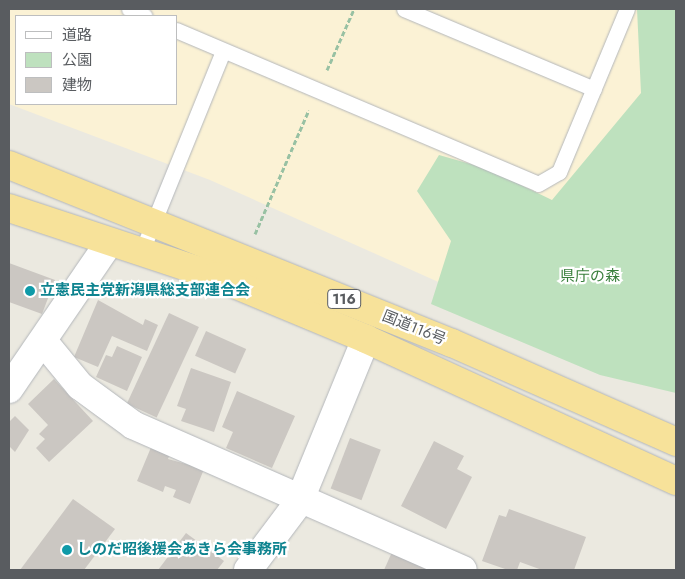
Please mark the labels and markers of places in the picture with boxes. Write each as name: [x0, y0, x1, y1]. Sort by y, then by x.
place label: 立憲民主党新潟県総支部連合会: [40, 282, 250, 300]
marker: 立憲民主党新潟県総支部連合会: [24, 285, 36, 297]
place label: しのだ昭後援会あきら会事務所: [77, 541, 287, 559]
marker: しのだ昭後援会あきら会事務所: [61, 544, 73, 556]

